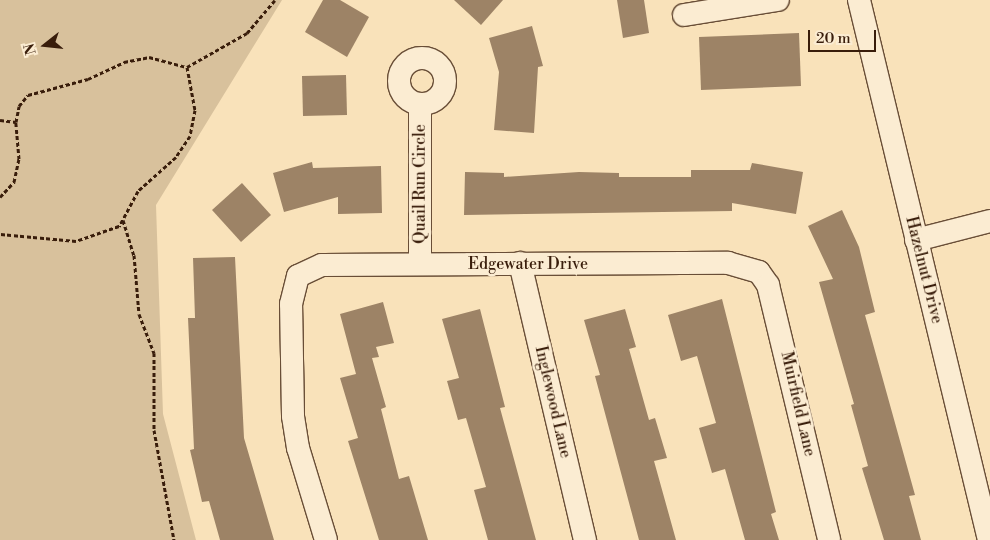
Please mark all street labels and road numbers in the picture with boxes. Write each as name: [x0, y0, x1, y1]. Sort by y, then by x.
street label: Quail Run Circle: [410, 124, 430, 244]
street label: Hazelnut Drive: [901, 214, 947, 326]
street label: Edgewater Drive: [468, 254, 588, 274]
street label: Inglewood Lane: [531, 344, 575, 460]
street label: Muirfield Lane: [777, 350, 819, 458]

